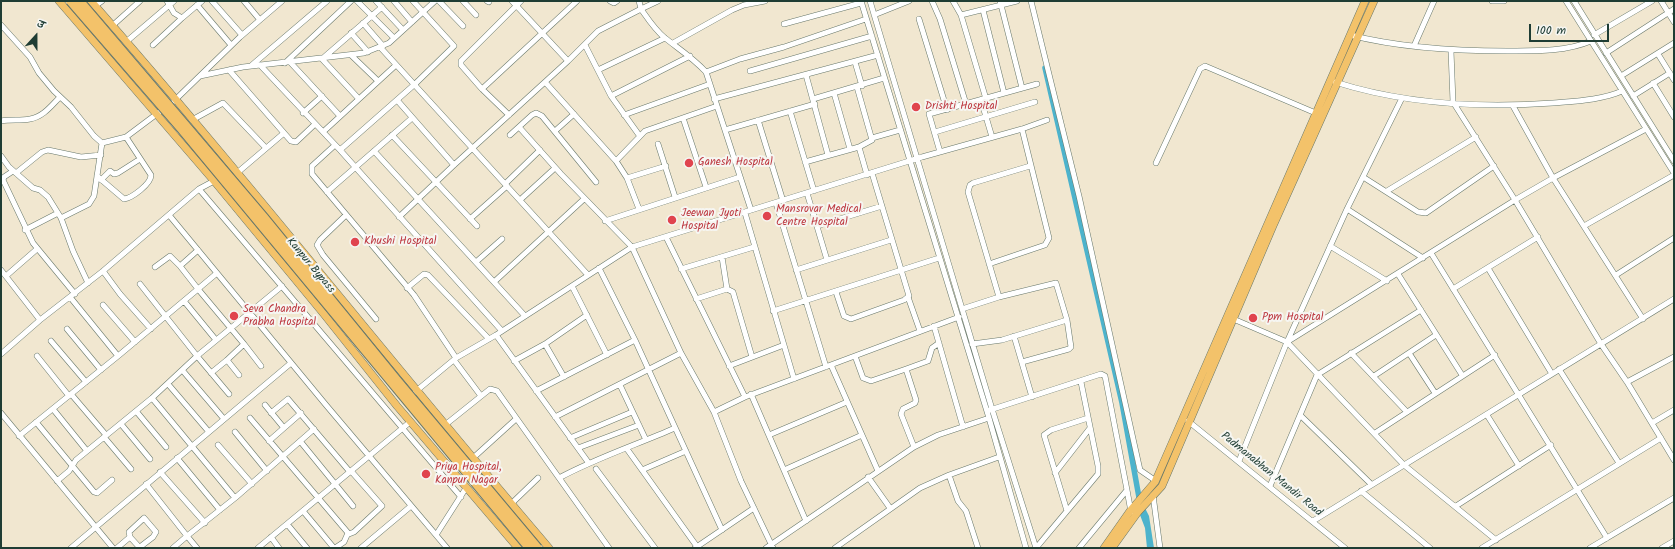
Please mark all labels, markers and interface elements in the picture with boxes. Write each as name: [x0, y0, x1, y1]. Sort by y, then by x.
text: उ: [34, 15, 47, 34]
north arrow: [16, 16, 56, 56]
scale bar: [1531, 16, 1611, 42]
text: 100 m: [1536, 21, 1566, 40]
place label: Drishti Hospital: [925, 100, 997, 114]
marker: Drishti Hospital: [910, 101, 922, 113]
place label: Ganesh Hospital: [698, 156, 773, 170]
marker: Ganesh Hospital: [683, 157, 695, 169]
place label: Mansrovar Medical Centre Hospital: [776, 203, 861, 229]
place label: Jeewan Jyoti Hospital: [681, 207, 741, 233]
marker: Mansrovar Medical Centre Hospital: [761, 210, 773, 222]
marker: Jeewan Jyoti Hospital: [666, 214, 678, 226]
place label: Khushi Hospital: [364, 235, 436, 249]
street label: Kanpur Bypass: [283, 236, 337, 296]
marker: Khushi Hospital: [349, 236, 361, 248]
place label: Seva Chandra Prabha Hospital: [243, 303, 316, 329]
marker: Seva Chandra Prabha Hospital: [228, 310, 240, 322]
place label: Ppm Hospital: [1262, 311, 1323, 325]
marker: Ppm Hospital: [1247, 312, 1259, 324]
street label: Padmanabhan Mandir Road: [1218, 430, 1324, 520]
place label: Priya Hospital, Kanpur Nagar: [435, 461, 501, 487]
marker: Priya Hospital, Kanpur Nagar: [420, 468, 432, 480]

